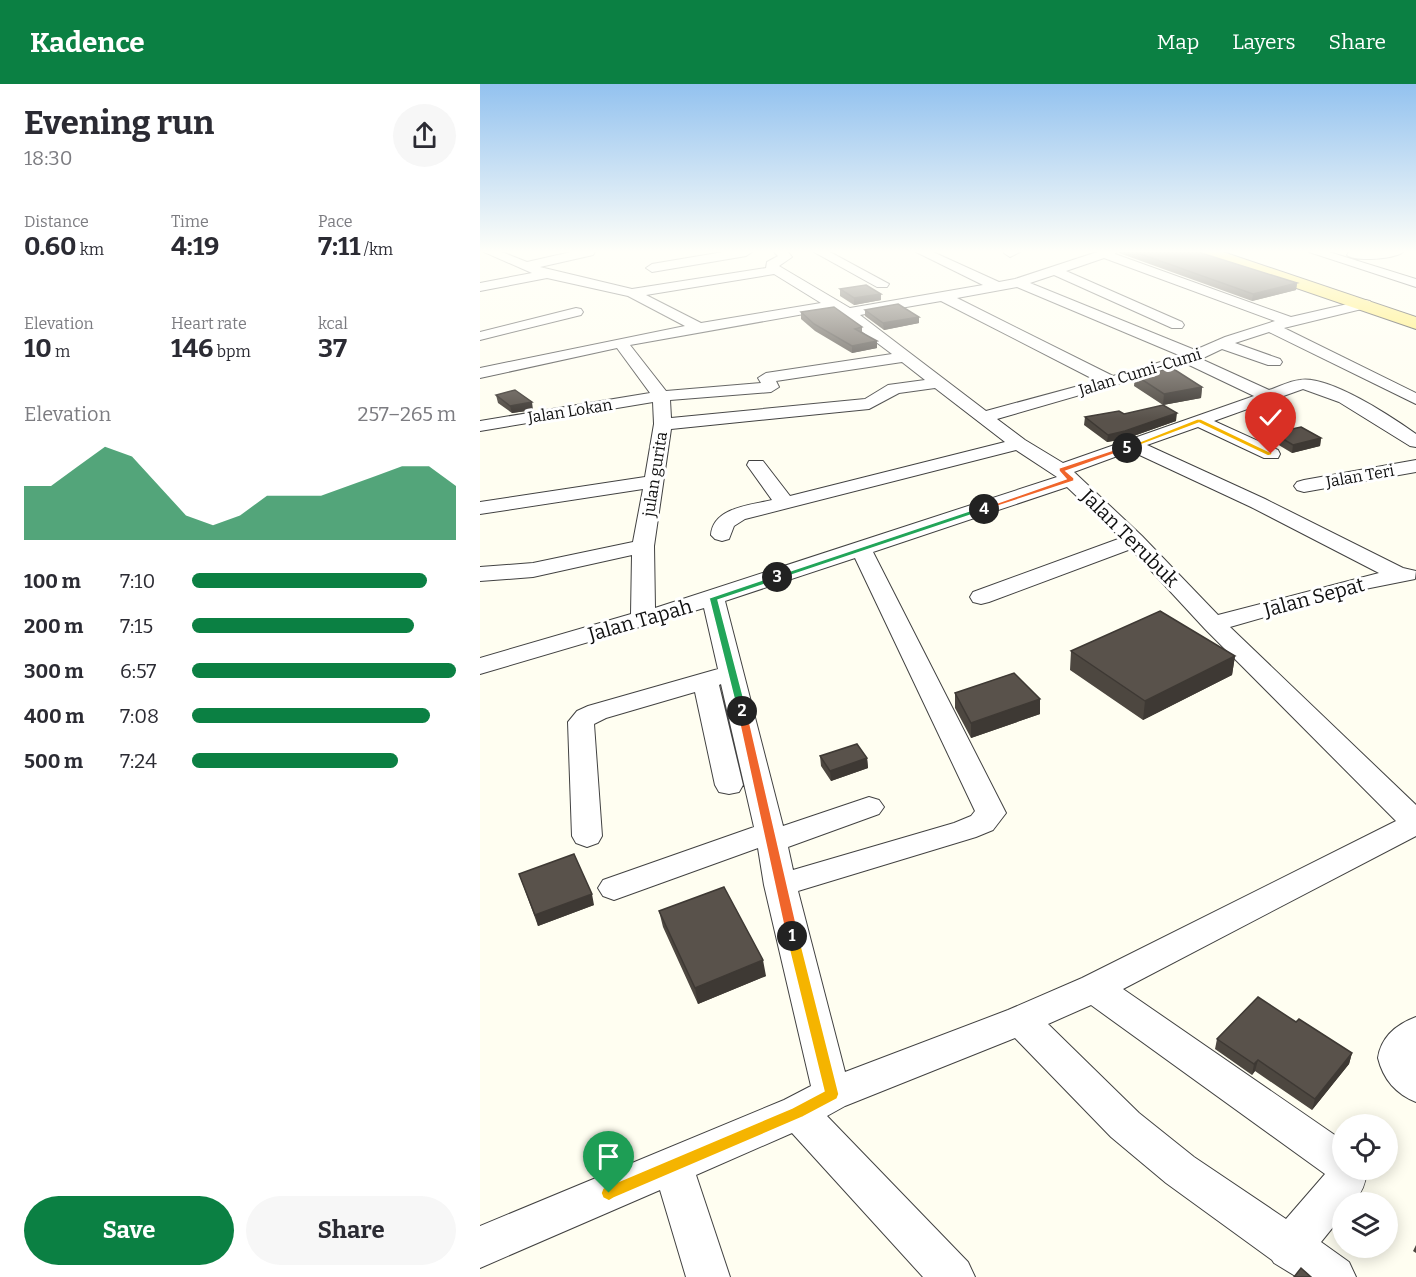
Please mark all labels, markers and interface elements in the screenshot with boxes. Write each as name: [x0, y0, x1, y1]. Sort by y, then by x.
text: Kadence: [30, 26, 145, 59]
text: Map: [1157, 29, 1199, 55]
text: Layers: [1232, 29, 1296, 55]
text: Share: [1329, 29, 1386, 55]
text: Evening run: [24, 103, 214, 143]
button: share: [393, 104, 456, 167]
text: 18:30: [24, 146, 73, 170]
text: Distance: [24, 212, 89, 231]
text: Time: [171, 212, 209, 231]
text: Pace: [318, 212, 353, 231]
text: 0.60: [24, 231, 77, 262]
text: 4:19: [171, 231, 220, 262]
text: 7:11: [318, 231, 361, 262]
text: km: [77, 240, 104, 259]
text: /km: [361, 240, 393, 259]
text: Elevation: [24, 314, 94, 333]
text: Heart rate: [171, 314, 247, 333]
text: kcal: [318, 314, 348, 333]
text: 10: [24, 333, 52, 364]
text: 146: [171, 333, 213, 364]
text: 37: [318, 333, 347, 364]
text: m: [52, 342, 70, 361]
text: bpm: [213, 342, 251, 361]
street label: Jalan Cumi-Cumi: [1076, 344, 1204, 400]
pin: [1245, 392, 1296, 454]
street label: Jalan Lokan: [525, 395, 614, 427]
icon: check: [1254, 401, 1287, 434]
text: Elevation: [24, 402, 111, 426]
text: 257–265 m: [358, 402, 456, 426]
street label: julan gurita: [639, 430, 671, 519]
pin: 5: [1112, 433, 1142, 463]
text: 5: [1123, 438, 1131, 457]
street label: Jalan Teri: [1323, 461, 1396, 492]
street label: Jalan Terubuk: [1075, 483, 1184, 592]
pin: 4: [969, 494, 999, 524]
text: 4: [979, 499, 989, 518]
pin: 3: [762, 562, 792, 592]
text: 3: [772, 567, 782, 586]
text: 100 m: [24, 569, 81, 593]
text: 7:10: [120, 569, 155, 593]
street label: Jalan Sepat: [1260, 572, 1367, 622]
street label: Jalan Tapah: [584, 594, 695, 647]
text: 200 m: [24, 614, 83, 638]
text: 7:15: [120, 614, 153, 638]
text: 300 m: [24, 659, 84, 683]
text: 6:57: [120, 659, 156, 683]
pin: 2: [727, 696, 757, 726]
text: 2: [737, 701, 747, 720]
text: 400 m: [24, 704, 84, 728]
text: 7:08: [120, 704, 159, 728]
text: 500 m: [24, 749, 83, 773]
text: 7:24: [120, 749, 157, 773]
pin: 1: [777, 921, 807, 951]
text: 1: [789, 926, 795, 945]
map controls: [1332, 1114, 1398, 1258]
button: locate: [1332, 1114, 1398, 1180]
pin: [583, 1131, 634, 1193]
icon: arrive: [592, 1140, 625, 1173]
button: layers: [1332, 1192, 1398, 1258]
button: Save: [24, 1196, 234, 1265]
button: Share: [246, 1196, 456, 1265]

